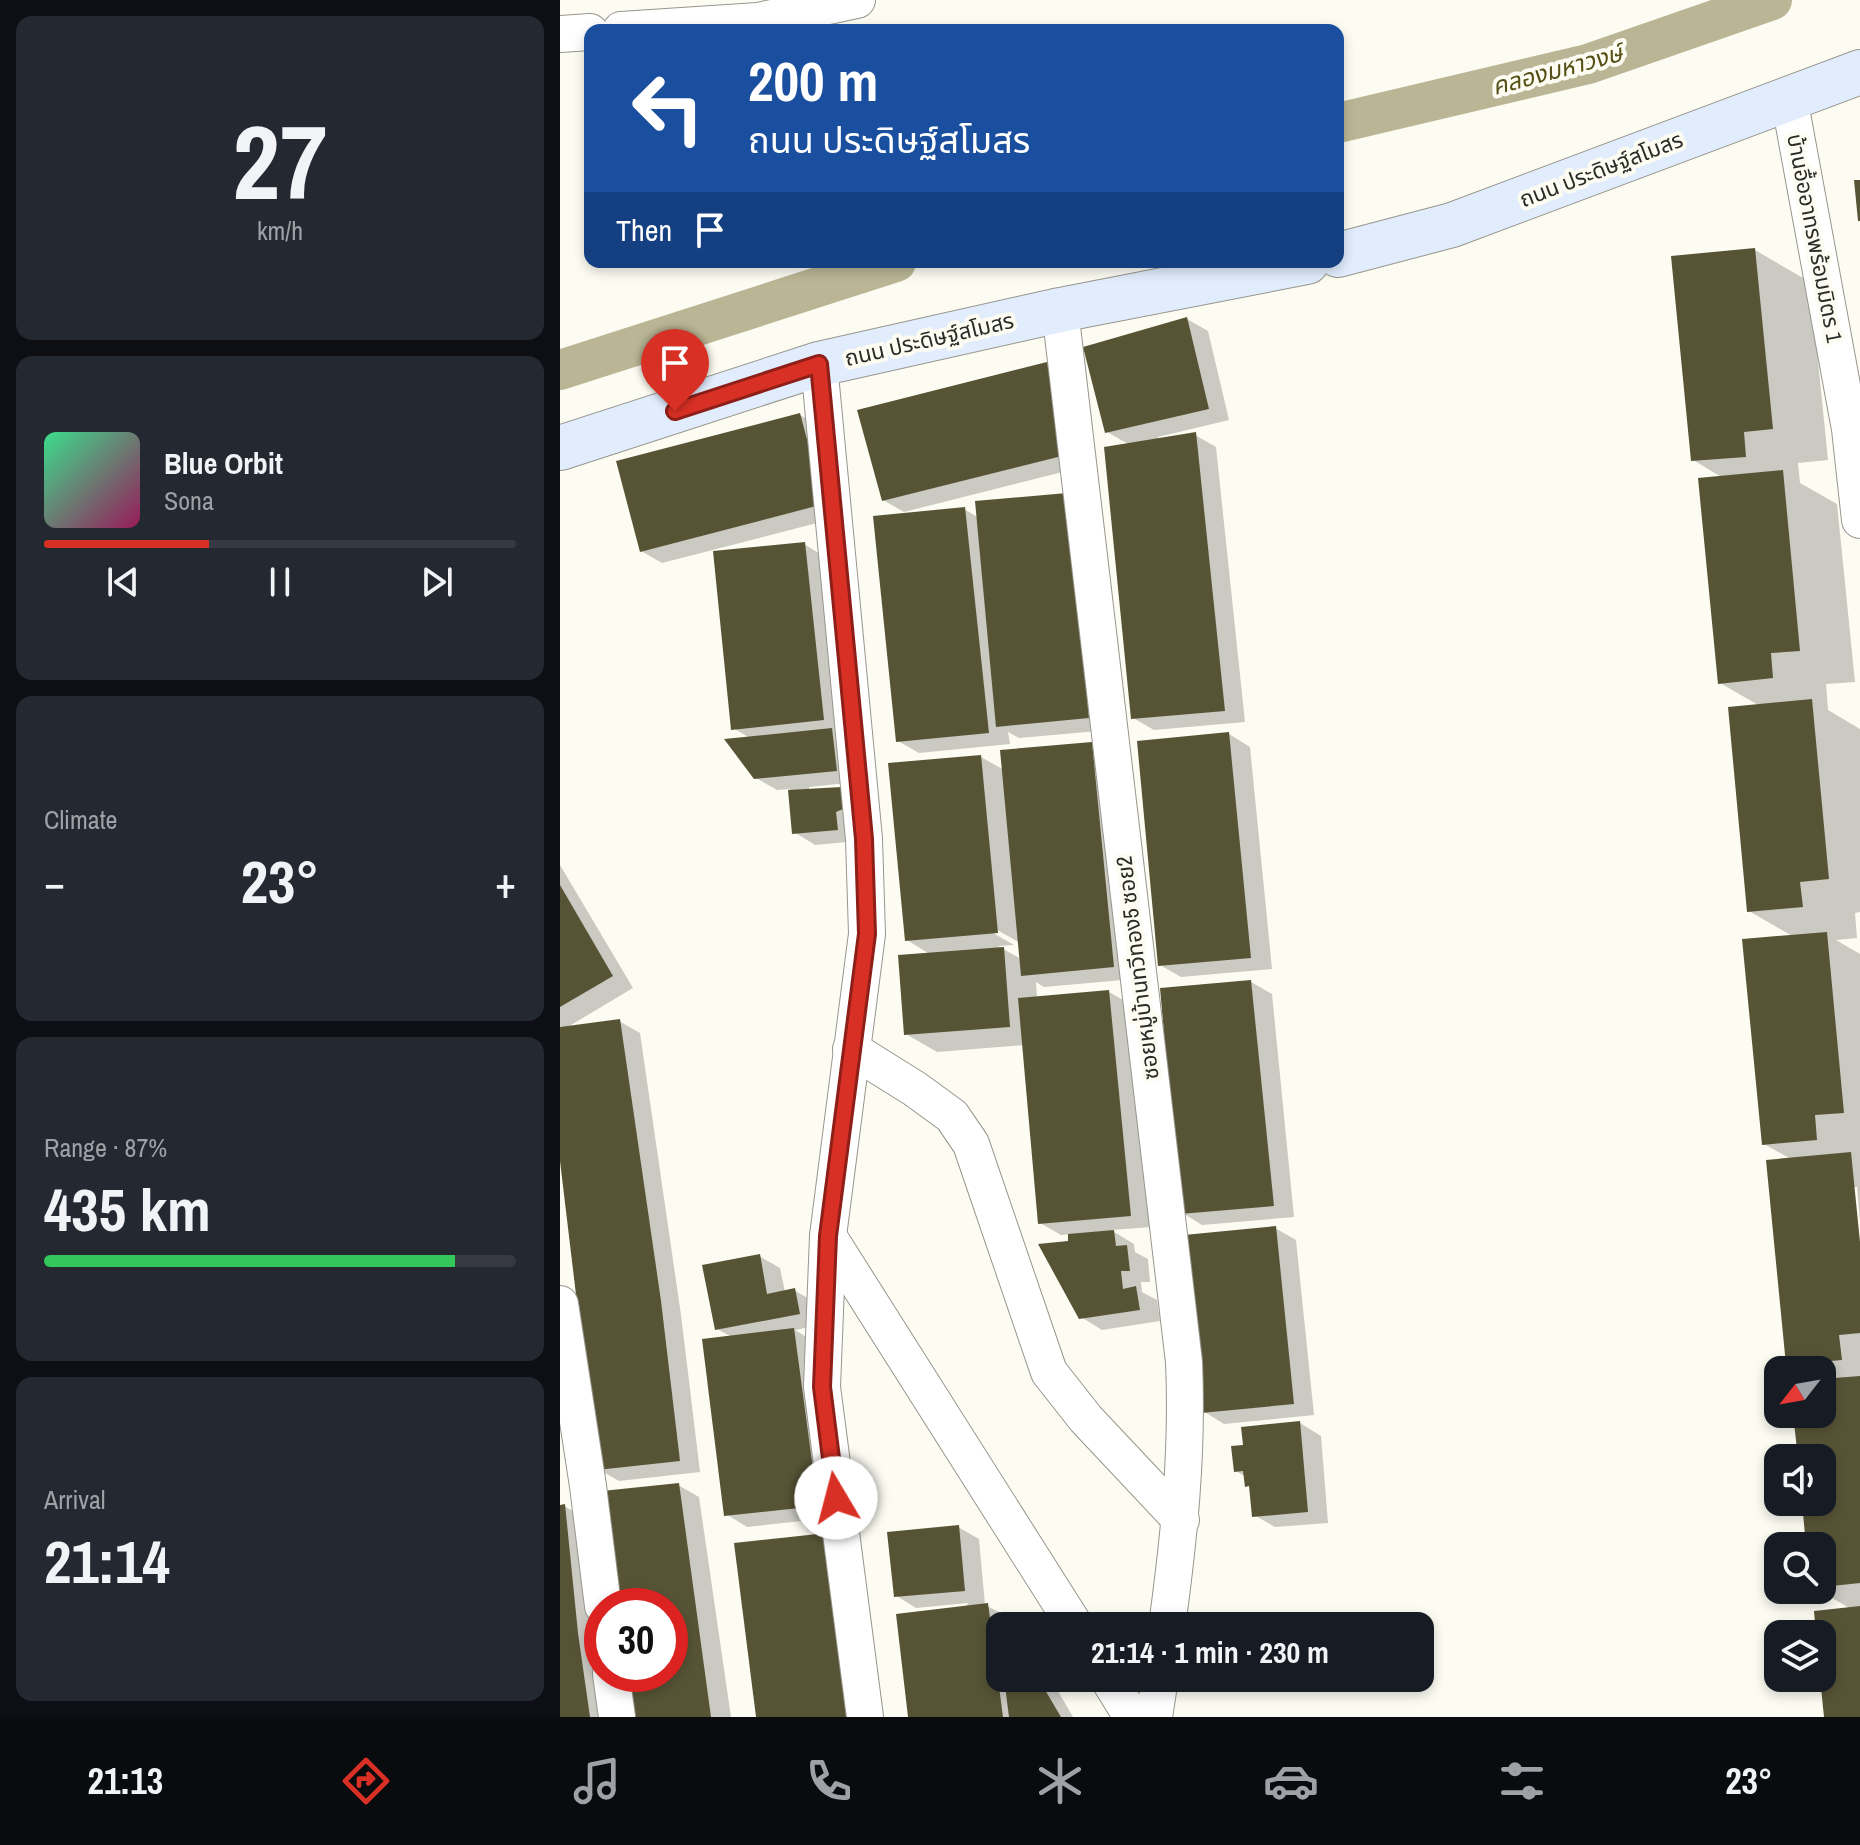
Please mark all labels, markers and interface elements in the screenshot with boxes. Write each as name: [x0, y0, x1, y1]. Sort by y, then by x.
water label: คลองมหาวงษ์: [1488, 35, 1629, 102]
text: 200 m: [748, 43, 878, 118]
icon: left: [616, 56, 720, 160]
text: 27: [233, 91, 327, 231]
text: ถนน ประดิษฐ์สโมสร: [748, 116, 1030, 164]
street label: ถนน ประดิษฐ์สโมสร: [1515, 124, 1687, 214]
street label: บ้านอื้ออาทรพร้อมมิตร 1: [1780, 131, 1850, 345]
icon: arrive: [688, 208, 732, 252]
text: Then: [616, 210, 672, 250]
text: km/h: [257, 213, 303, 248]
street label: ถนน ประดิษฐ์สโมสร: [842, 305, 1016, 373]
pin: [641, 329, 709, 411]
icon: arrive: [653, 341, 697, 385]
text: Blue Orbit: [164, 443, 283, 483]
text: Sona: [164, 483, 214, 518]
icon: previous: [101, 560, 145, 604]
icon: pause: [258, 560, 302, 604]
icon: next: [415, 560, 459, 604]
text: Climate: [44, 802, 117, 837]
text: 23°: [241, 841, 319, 922]
text: −: [44, 852, 65, 912]
text: +: [495, 852, 516, 912]
street label: ซอยหมู่บ้านทวีทอง5 ซอย2: [1108, 854, 1166, 1082]
text: Range · 87%: [44, 1130, 167, 1165]
text: 435 km: [44, 1169, 211, 1250]
north arrow: [1764, 1356, 1836, 1428]
map controls: [1764, 1356, 1836, 1692]
button: sound: [1764, 1444, 1836, 1516]
position arrow: [794, 1456, 878, 1540]
text: Arrival: [44, 1482, 106, 1517]
text: 21:14: [44, 1521, 170, 1602]
button: search: [1764, 1532, 1836, 1604]
speed limit sign: 30: [584, 1588, 688, 1692]
button: layers: [1764, 1620, 1836, 1692]
text: 21:14 · 1 min · 230 m: [1091, 1632, 1329, 1672]
icon: directions: [338, 1753, 394, 1809]
icon: music: [569, 1753, 625, 1809]
icon: phone: [801, 1753, 857, 1809]
icon: climate: [1032, 1753, 1088, 1809]
icon: car: [1263, 1753, 1319, 1809]
icon: filters: [1494, 1753, 1550, 1809]
text: 21:13: [88, 1757, 163, 1805]
text: 23°: [1725, 1757, 1772, 1805]

